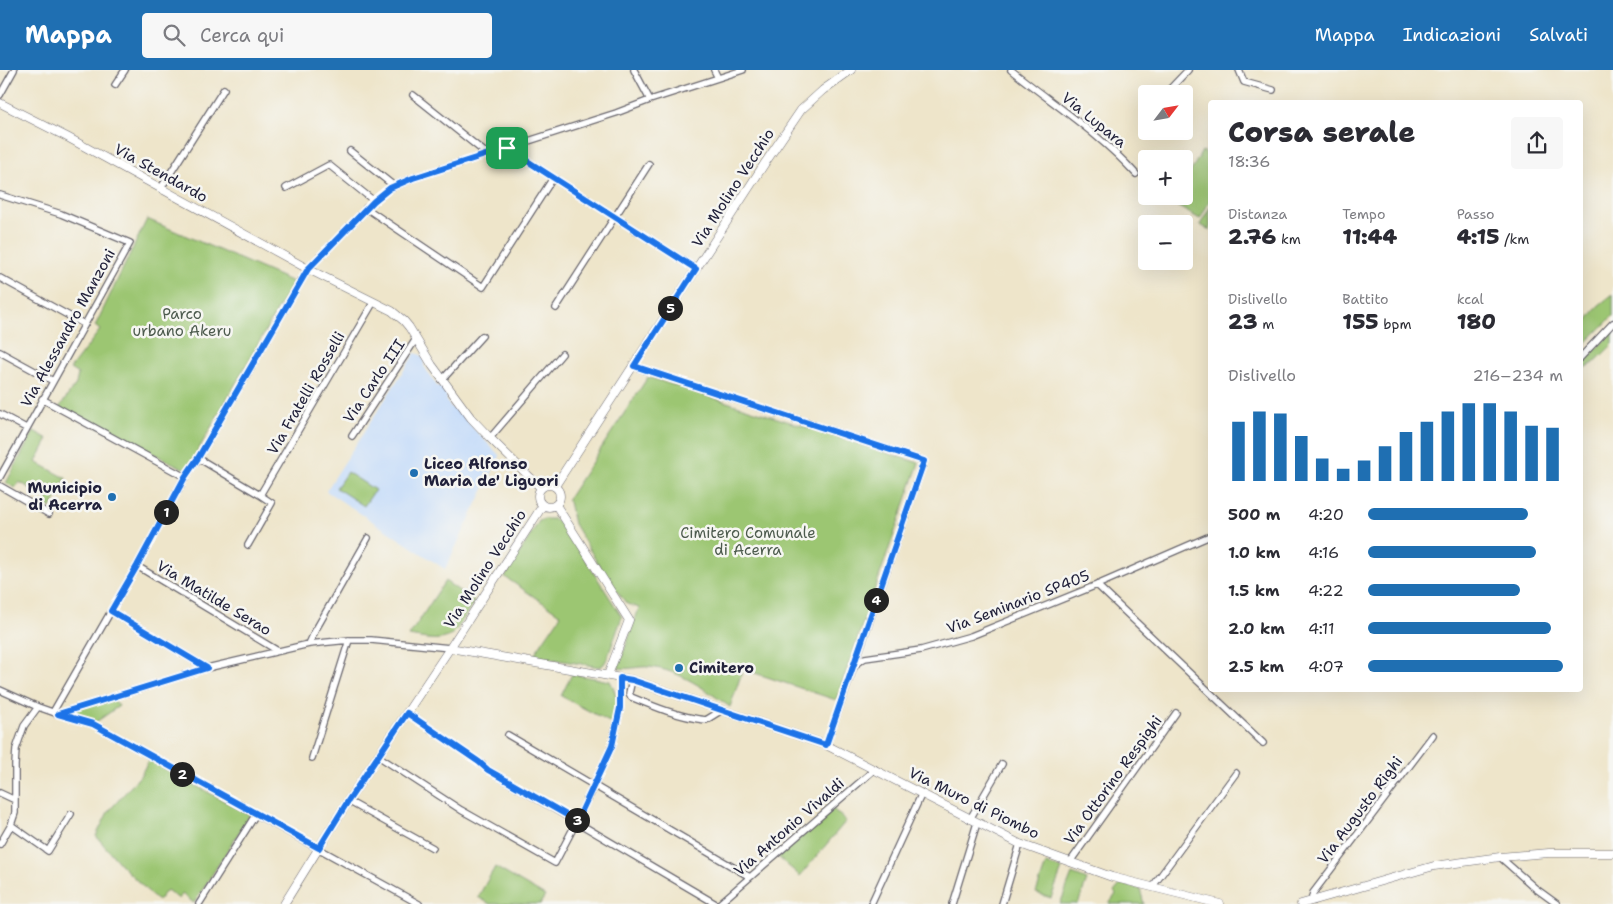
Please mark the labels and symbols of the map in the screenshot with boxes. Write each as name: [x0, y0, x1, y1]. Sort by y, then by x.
north arrow: [1138, 85, 1192, 140]
street label: Via Lupara: [1057, 88, 1131, 153]
street label: Via Molino Vecchio: [687, 125, 779, 251]
pin: [486, 127, 528, 169]
street label: Via Stendardo: [111, 139, 211, 207]
street label: Via Alessandro Manzoni: [16, 245, 120, 411]
pin: 5: [658, 296, 682, 320]
park label: Parco urbano Akeru: [132, 304, 232, 341]
street label: Via Fratelli Rosselli: [263, 328, 349, 458]
street label: Via Carlo III: [339, 335, 409, 427]
place label: Liceo Alfonso Maria de' Liguori: [424, 454, 559, 491]
marker: Liceo Alfonso Maria de' Liguori: [408, 467, 420, 479]
place label: Municipio di Acerra: [27, 478, 103, 515]
marker: Municipio di Acerra: [106, 491, 118, 503]
pin: 1: [154, 500, 178, 524]
street label: Via Molino Vecchio: [439, 506, 531, 632]
park label: Cimitero Comunale di Acerra: [680, 523, 816, 560]
street label: Via Matilde Serao: [153, 556, 275, 640]
street label: Via Seminario SP405: [944, 565, 1092, 639]
pin: 4: [864, 588, 888, 612]
place label: Cimitero: [689, 658, 754, 678]
marker: Cimitero: [673, 662, 685, 674]
street label: Via Ottorino Respighi: [1059, 711, 1167, 849]
street label: Via Augusto Righi: [1313, 752, 1407, 868]
pin: 2: [170, 762, 194, 786]
street label: Via Muro di Piombo: [905, 763, 1043, 843]
street label: Via Antonio Vivaldi: [730, 773, 848, 881]
pin: 3: [564, 808, 590, 832]

